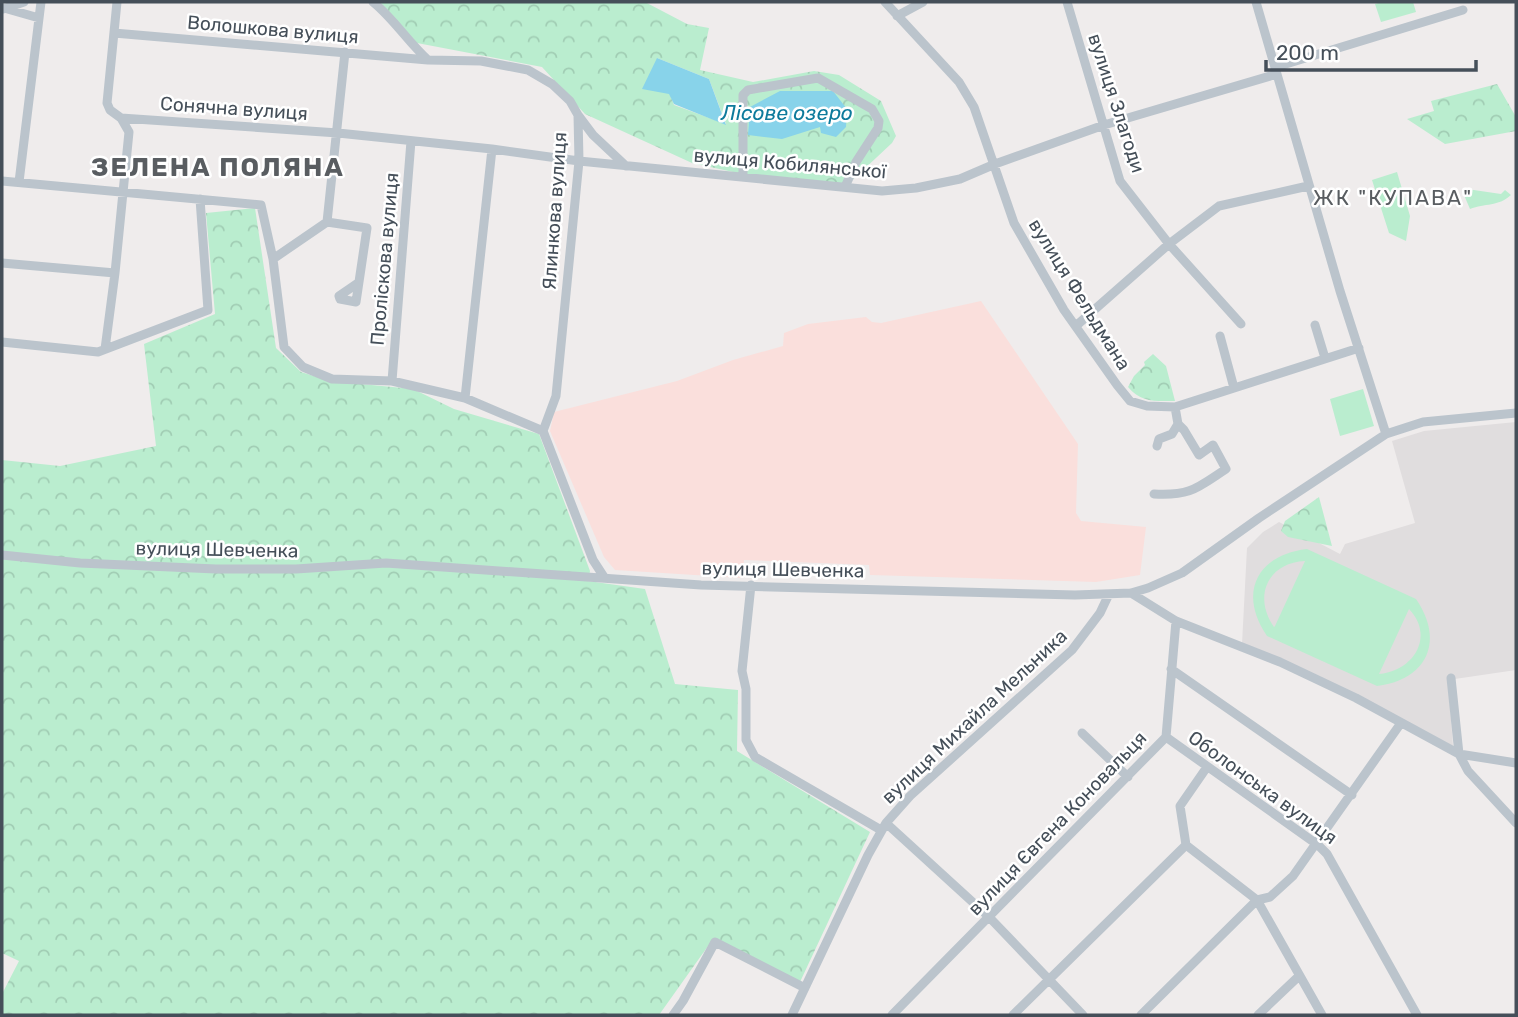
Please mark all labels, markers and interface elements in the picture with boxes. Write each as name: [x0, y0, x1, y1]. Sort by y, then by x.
street label: Волошкова вулиця: [186, 11, 360, 48]
scale bar: [1266, 28, 1476, 72]
street label: вулиця Злагоди: [1083, 31, 1150, 176]
text: 200 m: [1276, 40, 1339, 65]
street label: Сонячна вулиця: [159, 92, 309, 125]
water label: Лісове озеро: [720, 100, 853, 125]
street label: Ялинкова вулиця: [538, 131, 571, 291]
street label: вулиця Кобилянської: [693, 144, 888, 183]
district label: ЗЕЛЕНА ПОЛЯНА: [91, 152, 345, 183]
street label: Проліскова вулиця: [365, 172, 404, 346]
district label: ЖК "КУПАВА": [1313, 185, 1473, 210]
street label: вулиця Фельдмана: [1024, 214, 1135, 374]
street label: вулиця Шевченка: [135, 537, 299, 562]
street label: вулиця Шевченка: [701, 557, 865, 582]
street label: вулиця Михайла Мельника: [877, 624, 1072, 808]
street label: Оболонська вулиця: [1184, 726, 1342, 849]
street label: вулиця Євгена Коновальця: [963, 727, 1151, 920]

